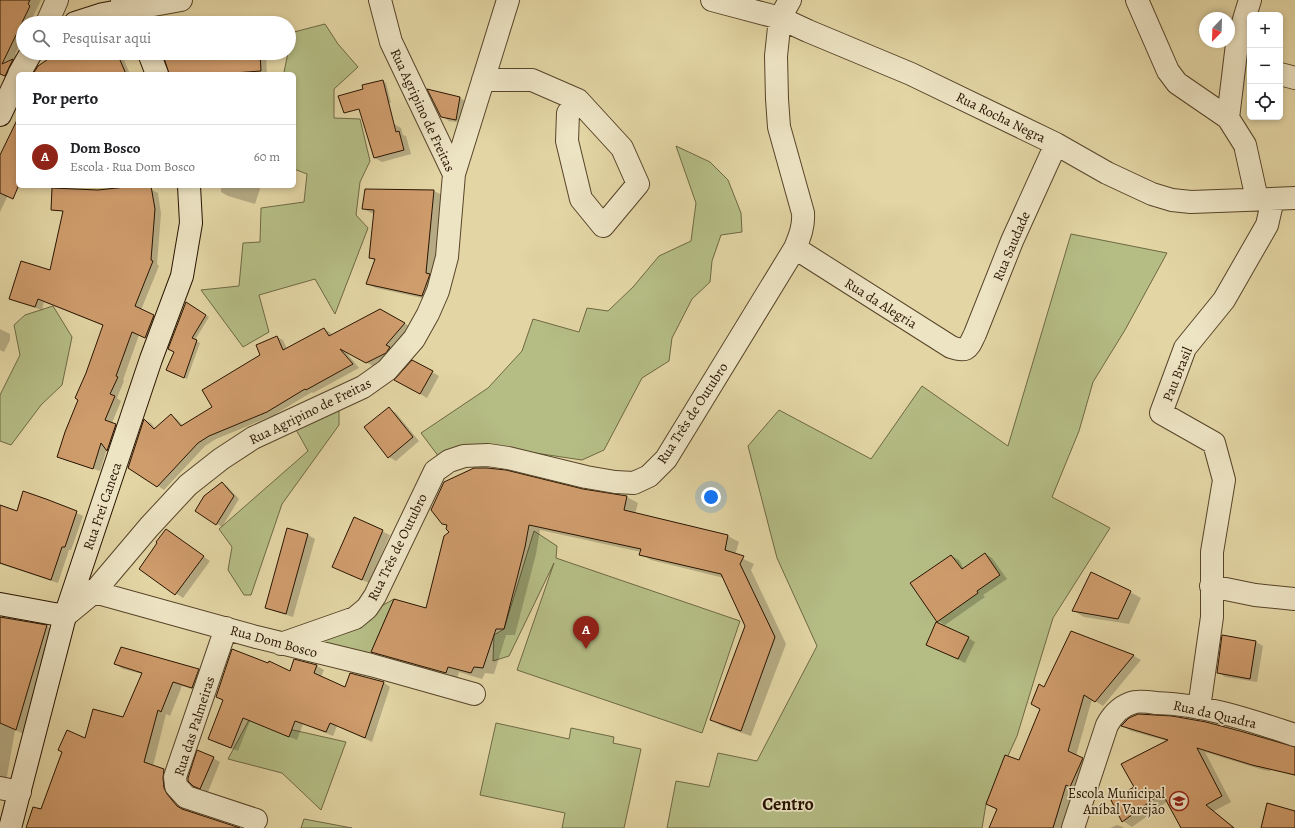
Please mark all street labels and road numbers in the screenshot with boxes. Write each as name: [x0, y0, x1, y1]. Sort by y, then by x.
street label: Rua Agripino de Freitas: [386, 46, 459, 175]
street label: Rua Rocha Negra: [953, 88, 1049, 148]
street label: Rua Saudade: [988, 208, 1035, 284]
street label: Rua da Alegria: [841, 274, 921, 333]
street label: Pau Brasil: [1158, 344, 1197, 404]
street label: Rua Três de Outubro: [652, 359, 732, 468]
street label: Rua Agripino de Freitas: [246, 374, 375, 449]
street label: Rua Frei Caneca: [79, 459, 127, 553]
street label: Rua Três de Outubro: [363, 490, 432, 604]
street label: Rua Dom Bosco: [228, 621, 320, 662]
street label: Rua das Palmeiras: [169, 674, 220, 779]
street label: Rua da Quadra: [1171, 696, 1259, 733]

